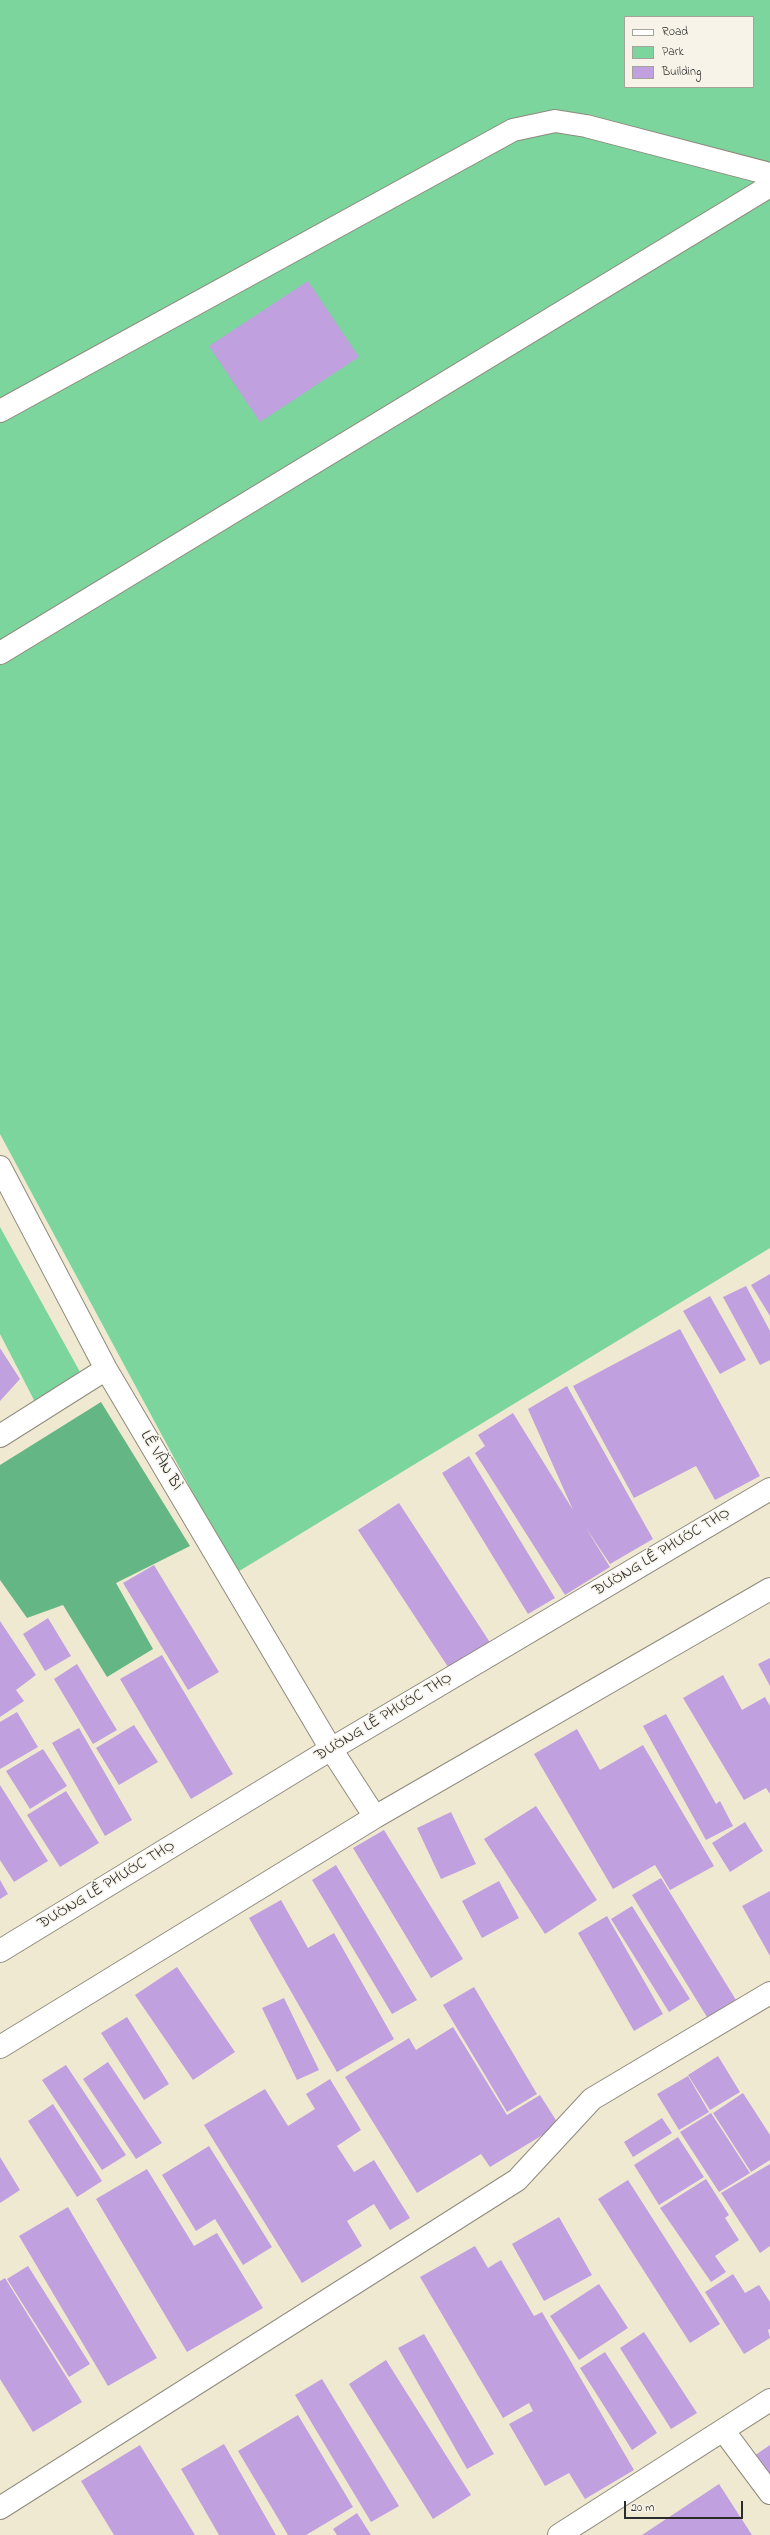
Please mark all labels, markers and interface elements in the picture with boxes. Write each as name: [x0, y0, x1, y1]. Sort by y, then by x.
legend: [624, 16, 754, 88]
text: Road: [662, 23, 688, 41]
text: Park: [662, 43, 684, 61]
text: Building: [662, 63, 701, 81]
street label: LÊ VĂN BÌ: [135, 1428, 185, 1494]
street label: ĐƯỜNG LÊ PHƯỚC THỌ: [590, 1504, 734, 1602]
street label: ĐƯỜNG LÊ PHƯỚC THỌ: [312, 1669, 456, 1767]
street label: ĐƯỜNG LÊ PHƯỚC THỌ: [35, 1837, 179, 1935]
scale bar: [626, 2493, 745, 2519]
text: 20 m: [631, 2499, 654, 2517]

